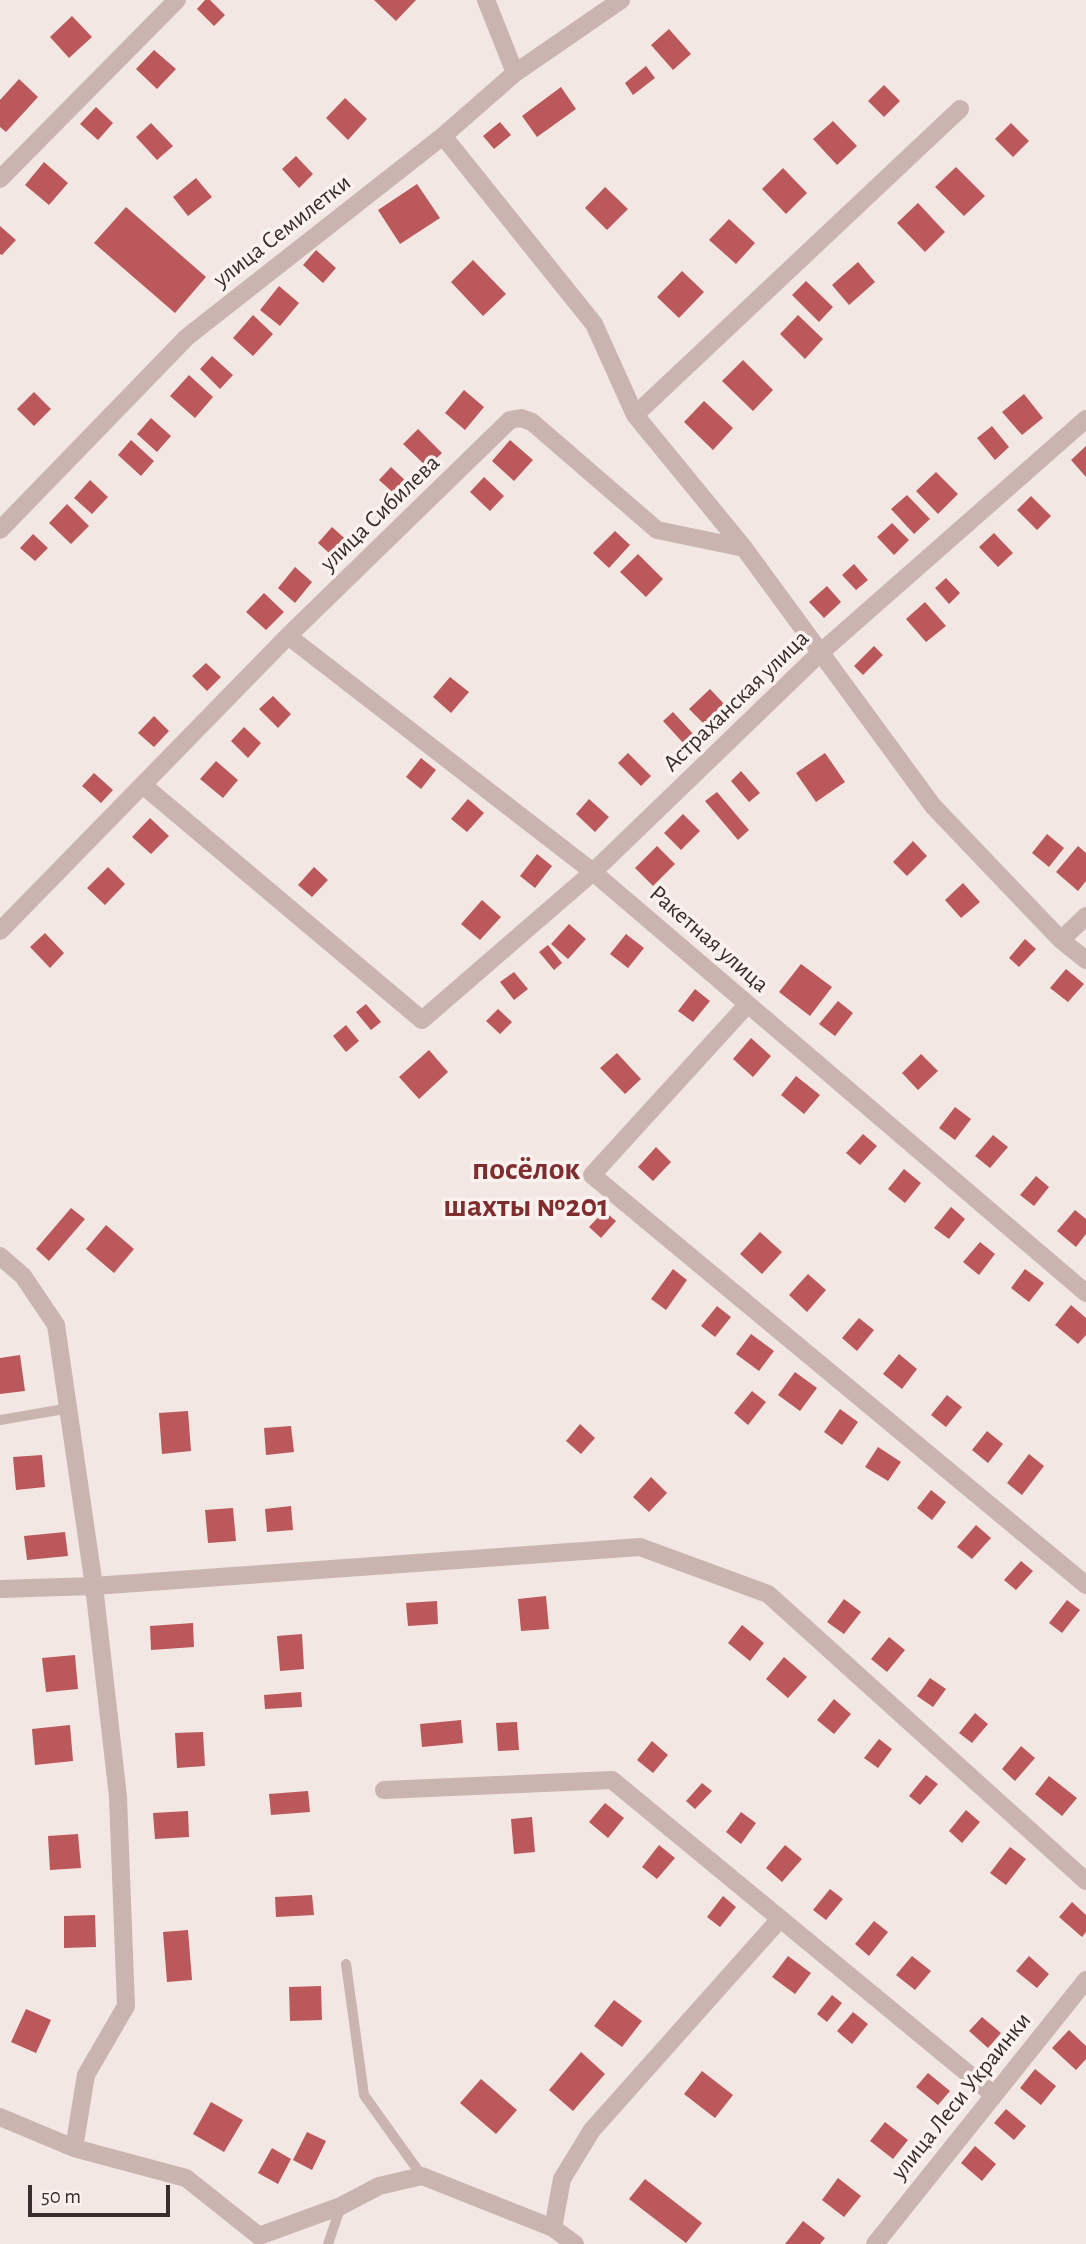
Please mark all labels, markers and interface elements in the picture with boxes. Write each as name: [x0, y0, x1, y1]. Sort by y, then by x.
street label: улица Семилетки: [207, 168, 357, 294]
street label: улица Сибилева: [314, 449, 446, 577]
street label: Астраханская улица: [657, 624, 815, 778]
street label: Ракетная улица: [643, 879, 775, 999]
district label: посёлок шахты №201: [443, 1150, 609, 1225]
street label: улица Леси Украинки: [885, 2006, 1037, 2186]
scale bar: [32, 2170, 173, 2214]
text: 50 m: [41, 2186, 81, 2207]

